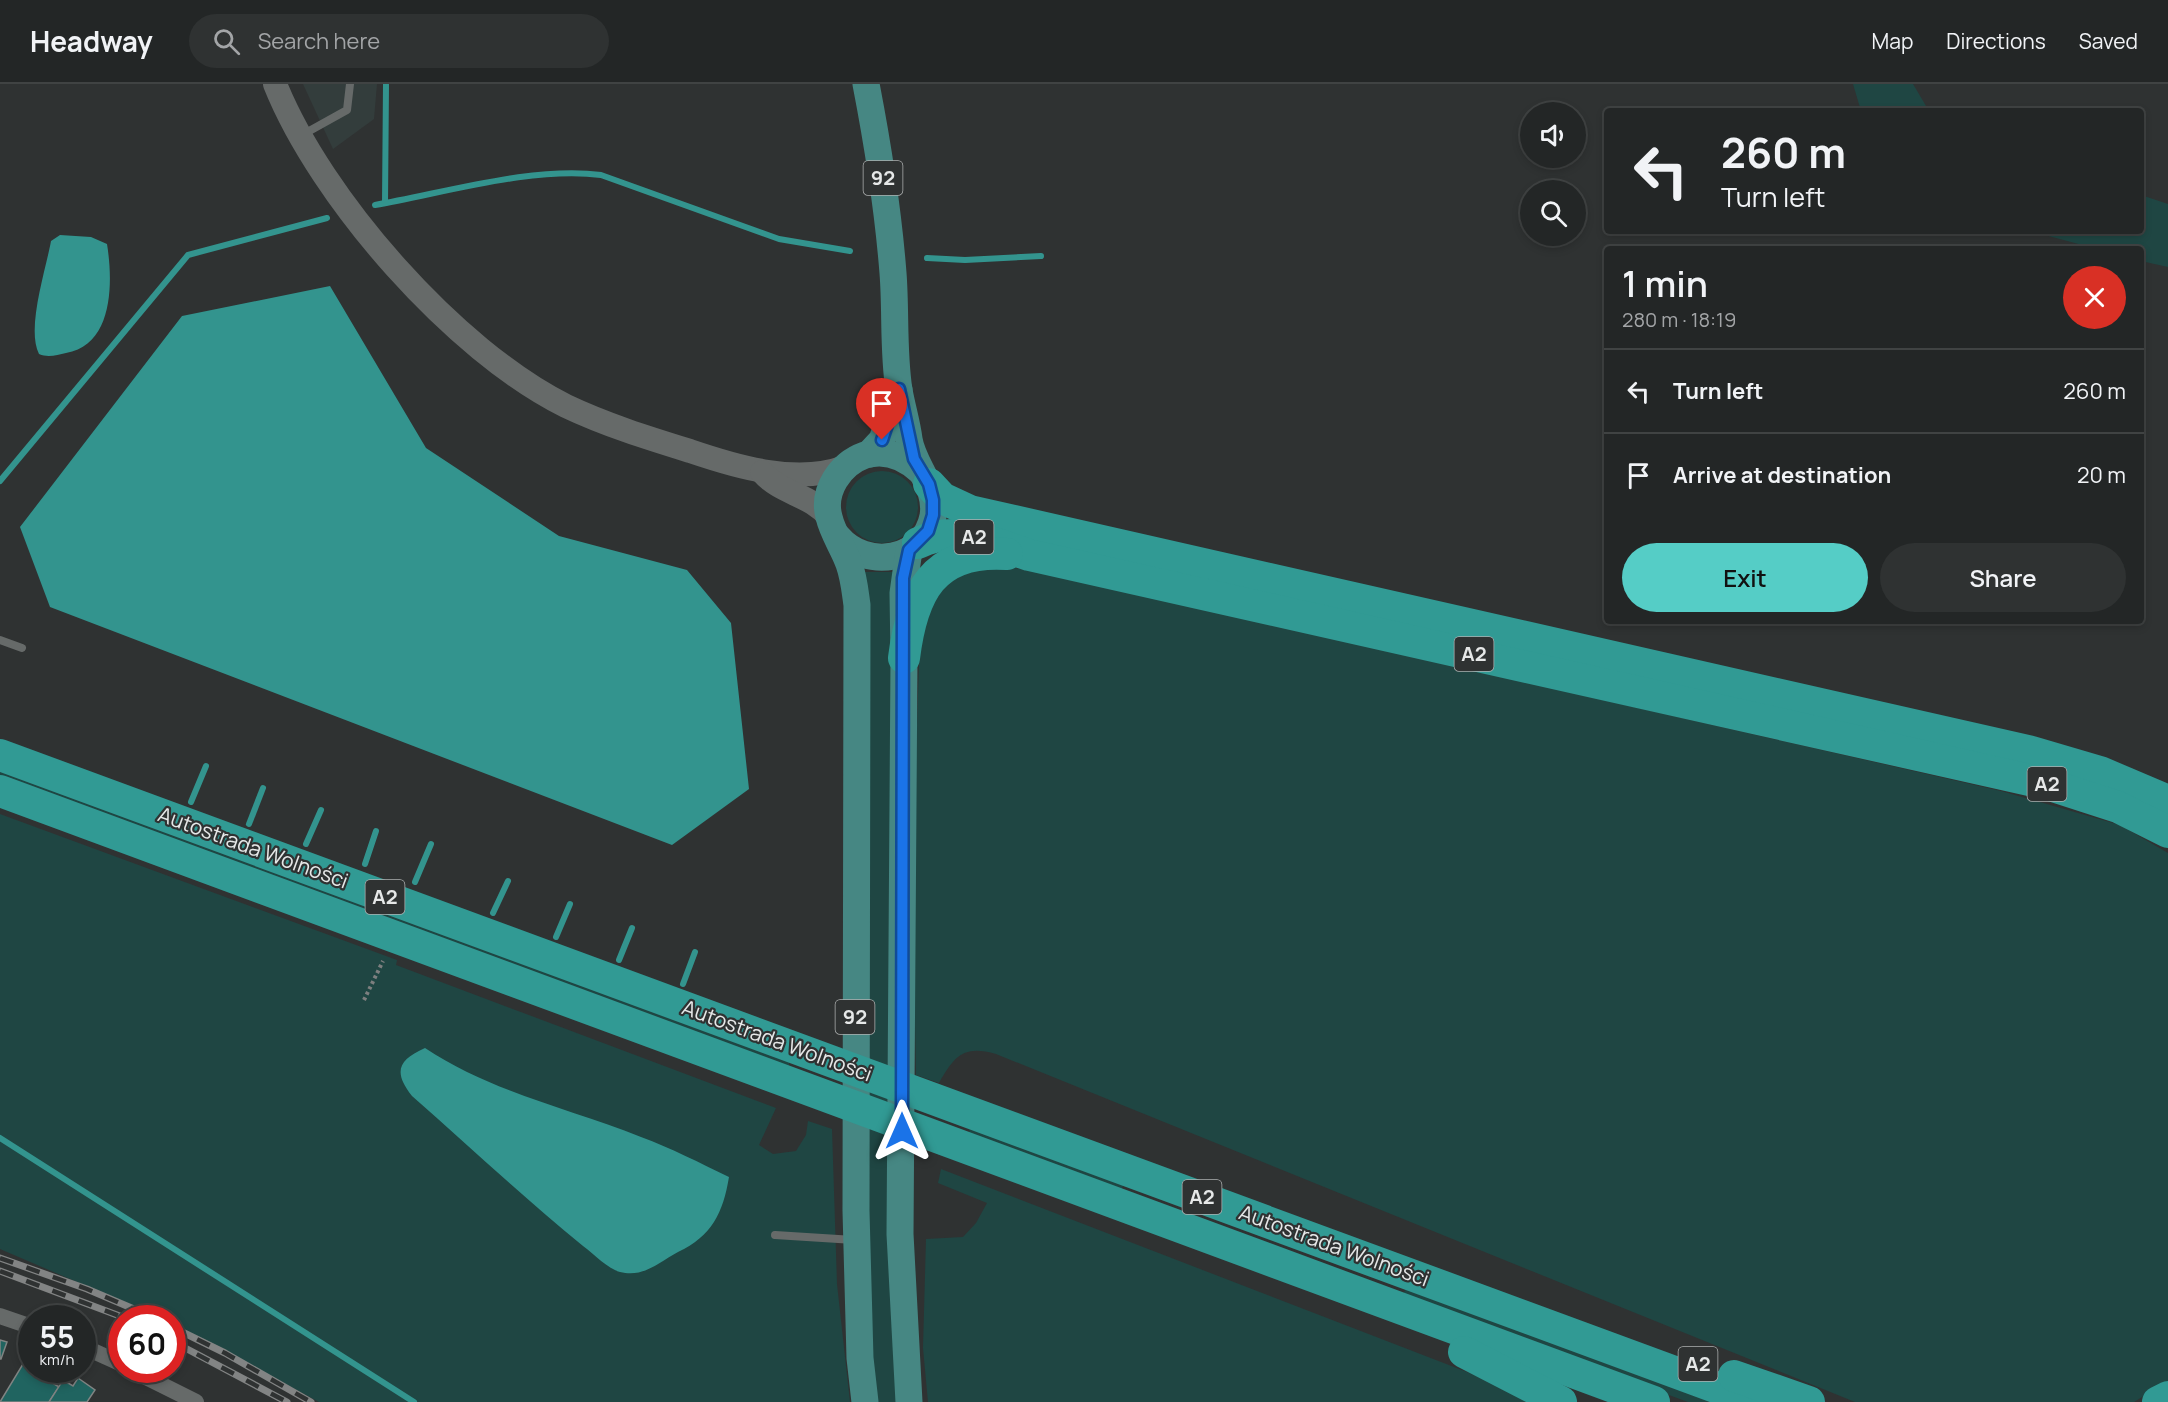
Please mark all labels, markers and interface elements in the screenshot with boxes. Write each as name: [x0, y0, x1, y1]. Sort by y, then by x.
search box: [189, 14, 609, 68]
text: Headway: [30, 22, 153, 60]
icon: search: [210, 25, 243, 58]
text: Search here: [258, 26, 380, 56]
text: Map: [1872, 27, 1913, 55]
text: Directions: [1946, 27, 2046, 55]
text: Saved: [2079, 27, 2138, 55]
map controls: [1520, 102, 1586, 246]
button: sound: [1520, 102, 1586, 168]
text: 260 m: [1721, 123, 1846, 181]
icon: left: [1622, 132, 1700, 210]
road number: 92: [864, 161, 902, 195]
text: Turn left: [1721, 178, 1825, 215]
button: search: [1520, 180, 1586, 246]
text: 1 min: [1622, 259, 1708, 308]
button: close: [2063, 266, 2126, 329]
text: 280 m · 18:19: [1622, 306, 1736, 333]
icon: left: [1622, 375, 1655, 408]
text: Turn left: [1673, 376, 1763, 406]
text: 260 m: [2063, 376, 2126, 406]
pin: [856, 378, 907, 440]
icon: arrive: [865, 387, 898, 420]
icon: arrive: [1622, 459, 1655, 492]
text: Arrive at destination: [1673, 460, 1891, 490]
text: 20 m: [2077, 460, 2126, 490]
road number: A2: [954, 520, 994, 554]
button: Exit: [1622, 543, 1868, 612]
button: Share: [1880, 543, 2126, 612]
road number: A2: [1454, 637, 1494, 671]
road number: A2: [2028, 767, 2066, 801]
street label: Autostrada Wolności: [154, 800, 352, 894]
road number: A2: [366, 880, 404, 914]
street label: Autostrada Wolności: [678, 993, 876, 1087]
road number: 92: [836, 1000, 874, 1034]
position arrow: [870, 1099, 934, 1163]
road number: A2: [1182, 1180, 1222, 1214]
street label: Autostrada Wolności: [1235, 1198, 1433, 1292]
speed limit sign: 60: [108, 1305, 186, 1383]
text: 55: [39, 1316, 75, 1357]
road number: A2: [1678, 1347, 1718, 1381]
text: km/h: [40, 1349, 74, 1370]

